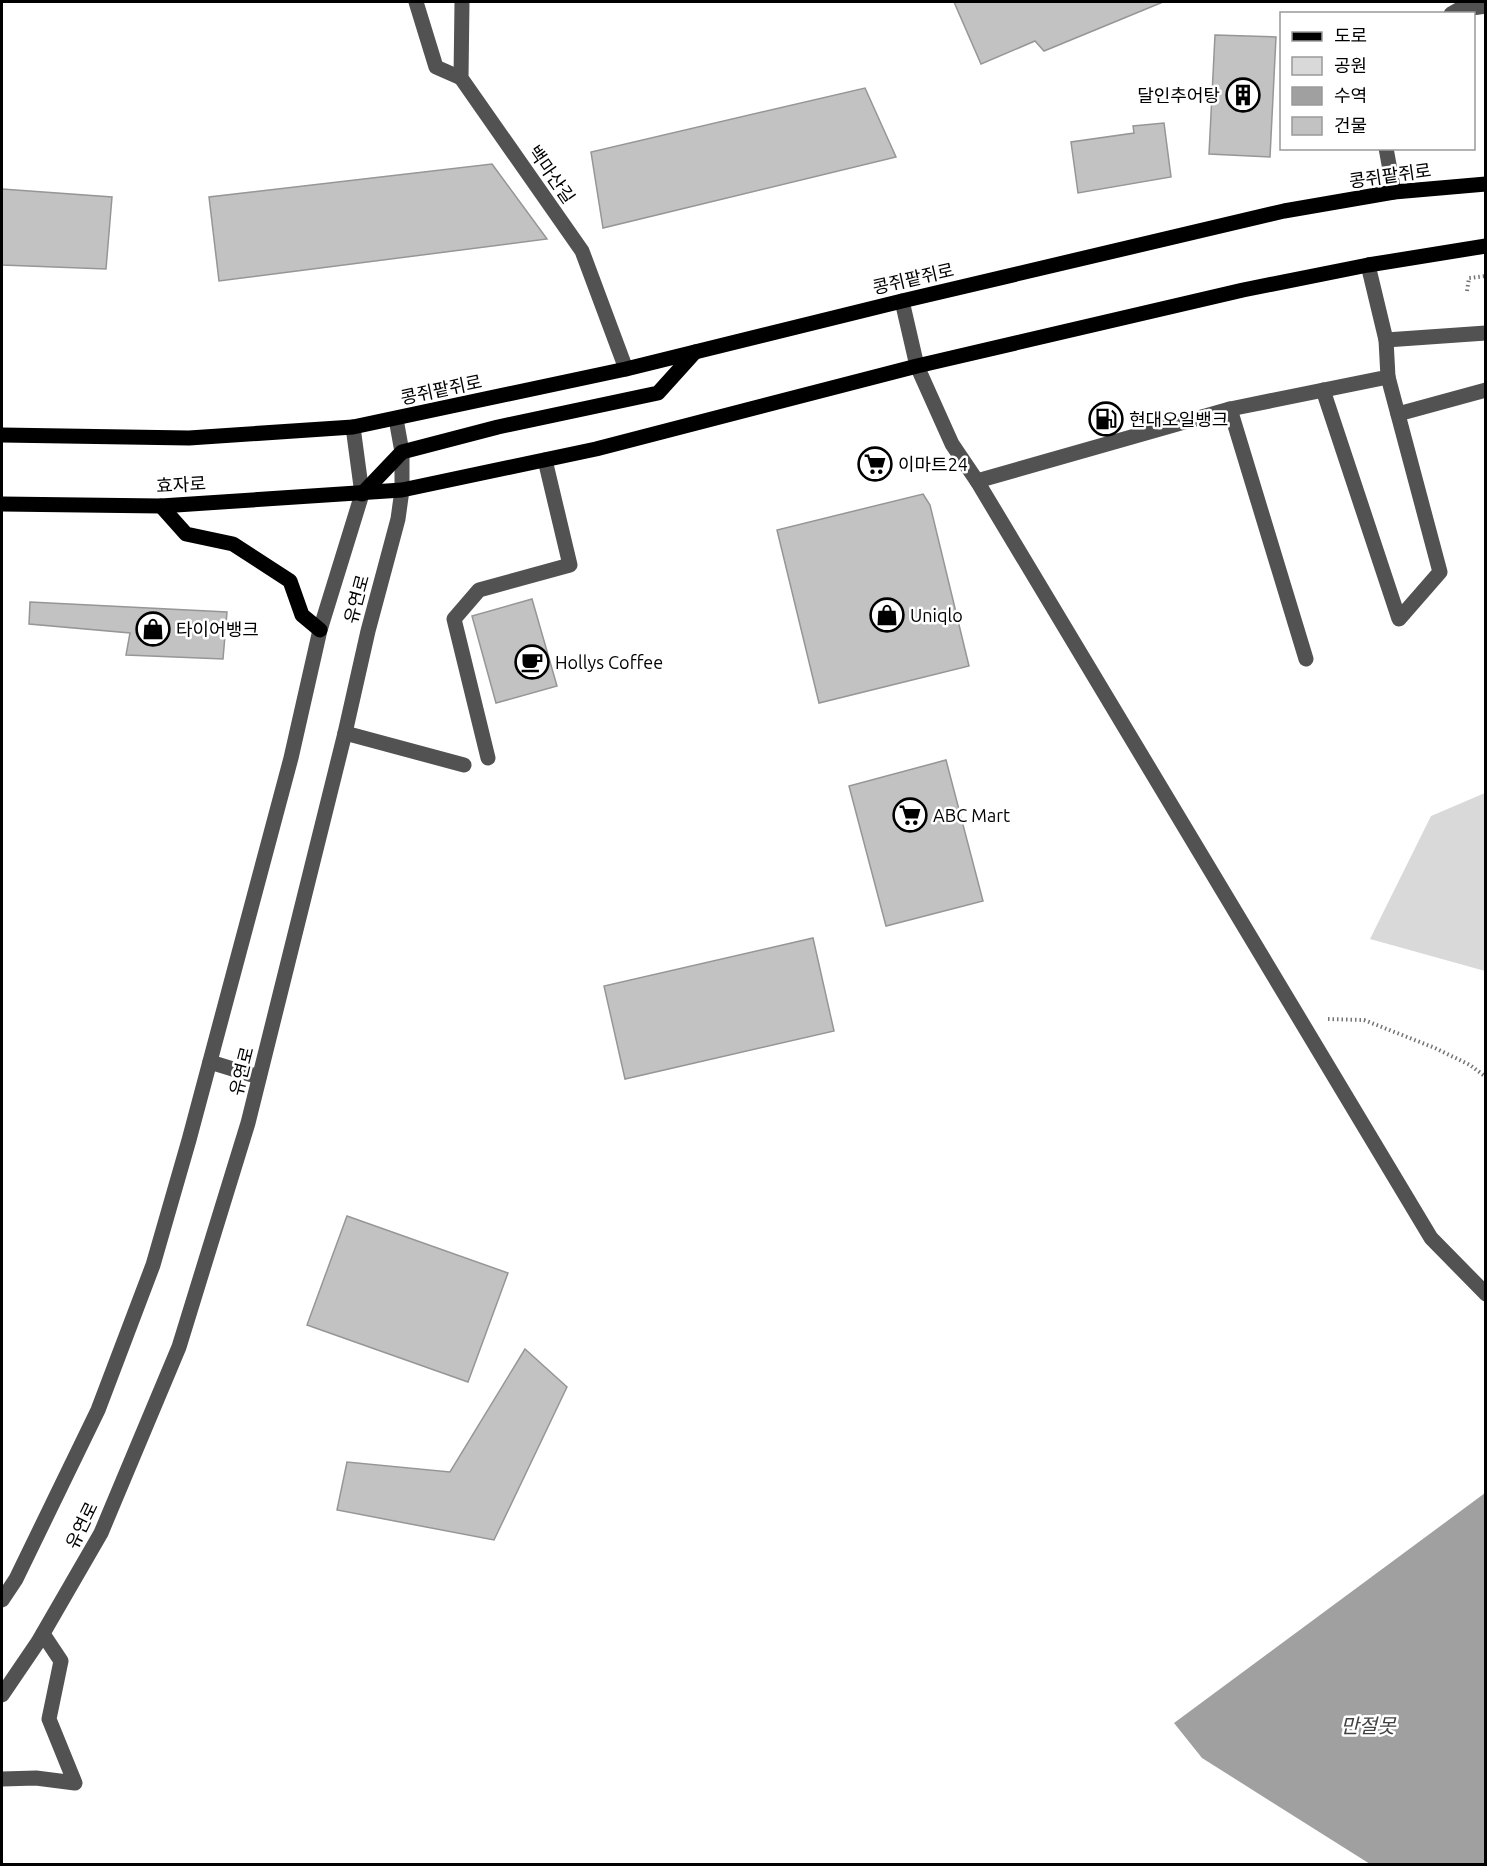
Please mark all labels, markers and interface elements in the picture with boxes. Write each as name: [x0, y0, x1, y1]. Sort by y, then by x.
legend: [1280, 12, 1475, 150]
text: 도로: [1334, 25, 1367, 45]
text: 공원: [1334, 55, 1367, 75]
building icon: 달인추어탕: [1225, 77, 1261, 113]
place label: 달인추어탕: [1137, 85, 1220, 105]
text: 수역: [1334, 85, 1367, 105]
text: 건물: [1334, 115, 1367, 135]
street label: 백마산길: [525, 141, 579, 207]
street label: 콩쥐팥쥐로: [1348, 159, 1432, 191]
street label: 콩쥐팥쥐로: [870, 259, 956, 297]
street label: 콩쥐팥쥐로: [398, 371, 484, 407]
fuel station icon: 현대오일뱅크: [1088, 401, 1124, 437]
place label: 현대오일뱅크: [1129, 409, 1228, 429]
supermarket icon: 이마트24: [857, 446, 893, 482]
place label: 이마트24: [898, 454, 968, 474]
street label: 효자로: [156, 473, 206, 495]
street label: 유연로: [340, 572, 372, 626]
shop icon: Uniqlo: [869, 597, 905, 633]
place label: Uniqlo: [910, 605, 963, 625]
shop icon: 타이어뱅크: [135, 611, 171, 647]
place label: 타이어뱅크: [176, 619, 259, 639]
cafe icon: Hollys Coffee: [514, 644, 550, 680]
place label: Hollys Coffee: [555, 652, 663, 672]
supermarket icon: ABC Mart: [892, 797, 928, 833]
place label: ABC Mart: [933, 805, 1010, 825]
street label: 유연로: [225, 1044, 257, 1098]
street label: 유연로: [61, 1498, 101, 1552]
water label: 만절못: [1340, 1714, 1397, 1737]

